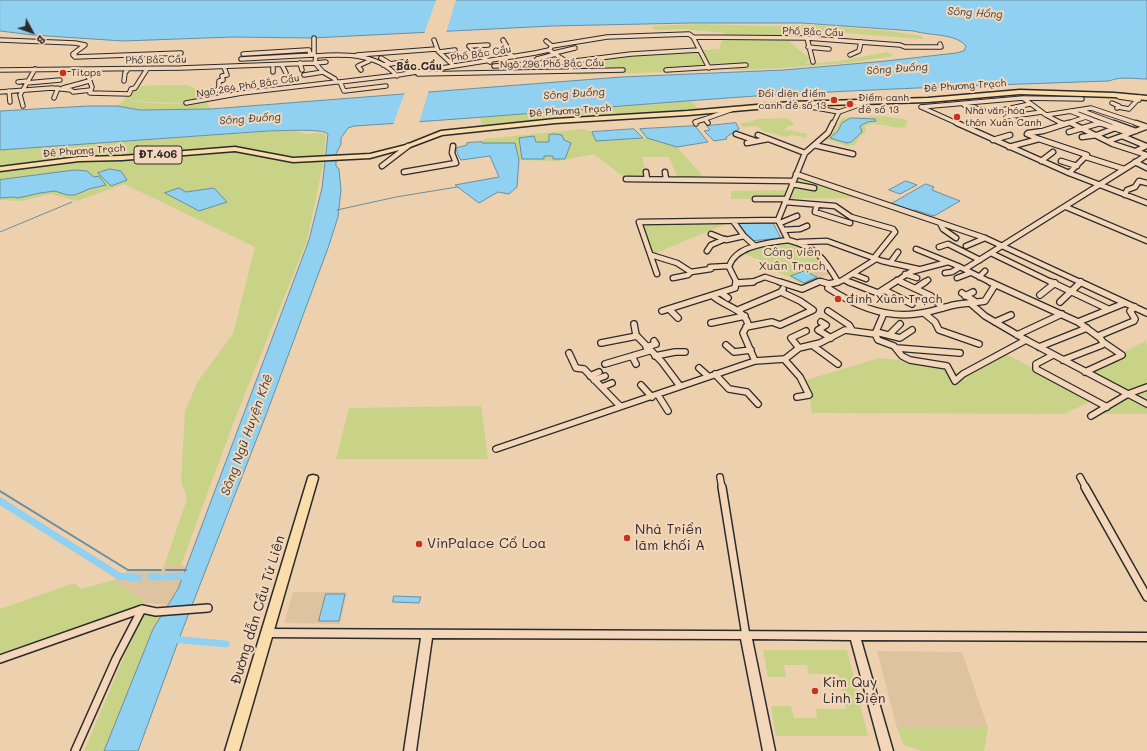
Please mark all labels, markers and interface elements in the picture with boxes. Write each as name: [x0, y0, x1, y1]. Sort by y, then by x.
water label: Sông Hồng: [947, 4, 1003, 22]
north arrow: [12, 12, 52, 52]
street label: Phố Bắc Cầu: [782, 25, 844, 39]
text: B: [33, 32, 50, 48]
street label: Phố Bắc Cầu: [450, 43, 512, 65]
street label: Phố Bắc Cầu: [125, 53, 187, 67]
street label: Ngõ 296 Phố Bắc Cầu: [500, 57, 604, 71]
district label: Bắc Cầu: [396, 60, 442, 74]
water label: Sông Đuống: [866, 60, 928, 78]
place label: Titops: [71, 67, 101, 79]
marker: Titops: [58, 68, 68, 78]
street label: Ngõ 264 Phố Bắc Cầu: [196, 72, 300, 100]
street label: Đê Phương Trạch: [923, 77, 1007, 95]
water label: Sông Đuống: [543, 85, 605, 103]
place label: Đối diện điếm canh đê số 13: [758, 88, 826, 112]
place label: Điếm canh đê số 13: [858, 92, 909, 116]
marker: Đối diện điếm canh đê số 13: [829, 95, 839, 105]
marker: Điếm canh đê số 13: [845, 99, 855, 109]
street label: Đê Phương Trạch: [528, 102, 612, 120]
place label: Nhà văn hóa thôn Xuân Canh: [965, 105, 1041, 128]
water label: Sông Đuống: [219, 110, 281, 128]
marker: Nhà văn hóa thôn Xuân Canh: [952, 112, 962, 122]
street label: Đê Phương Trạch: [42, 142, 126, 160]
road number: ĐT.406: [134, 146, 182, 164]
park label: Công viên Xuân Trạch: [759, 245, 825, 273]
place label: đình Xuân Trạch: [846, 292, 942, 306]
marker: đình Xuân Trạch: [833, 294, 843, 304]
water label: Sông Ngũ Huyện Khê: [218, 372, 276, 498]
place label: Nhà Triển lãm khối A: [635, 522, 705, 554]
street label: Đường dẫn Cầu Tứ Liên: [227, 533, 289, 687]
marker: Nhà Triển lãm khối A: [622, 533, 632, 543]
place label: VinPalace Cổ Loa: [427, 536, 546, 552]
marker: VinPalace Cổ Loa: [414, 539, 424, 549]
place label: Kim Quy Linh Điện: [823, 675, 886, 708]
marker: Kim Quy Linh Điện: [810, 686, 820, 696]

